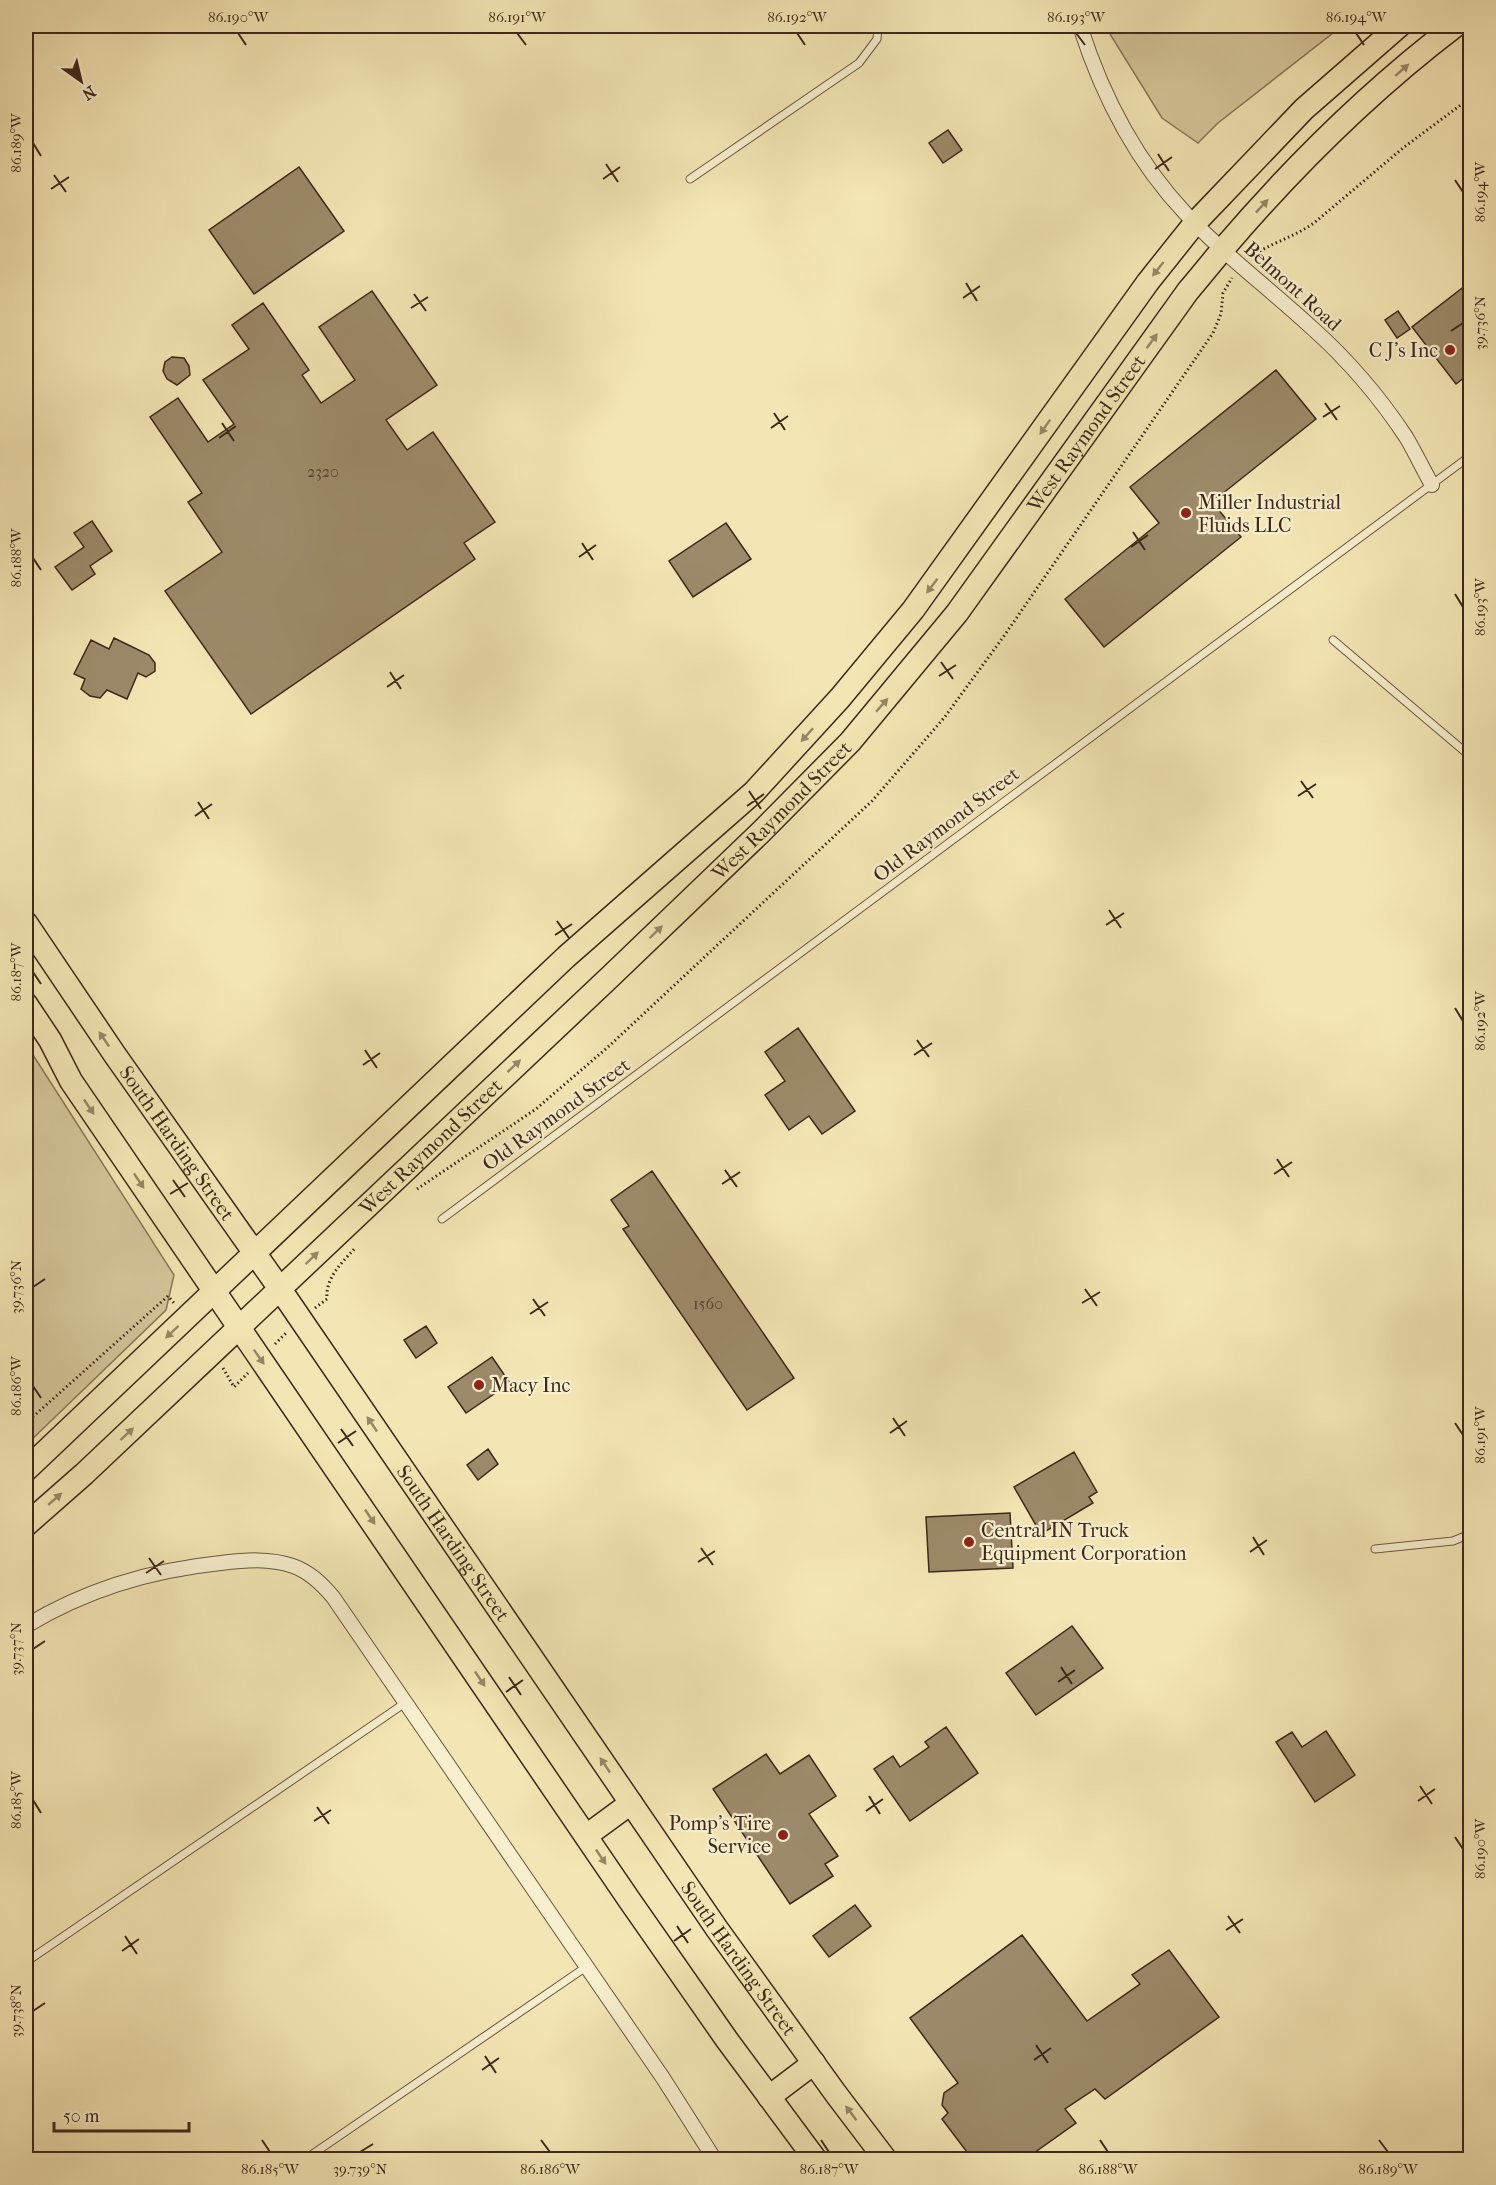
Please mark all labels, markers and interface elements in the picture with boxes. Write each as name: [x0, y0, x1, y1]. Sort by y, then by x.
text: 86.190°W: [208, 8, 269, 26]
text: 86.191°W: [488, 8, 547, 26]
text: 86.192°W: [767, 8, 828, 26]
text: 86.193°W: [1047, 8, 1106, 26]
text: 86.194°W: [1326, 8, 1388, 26]
north arrow: [51, 51, 111, 111]
one-way arrow: [1394, 64, 1409, 77]
text: N: [78, 82, 99, 105]
text: 86.189°W: [7, 112, 25, 173]
text: 86.194°W: [1471, 160, 1489, 222]
one-way arrow: [1255, 199, 1269, 213]
street label: Belmont Road: [1240, 237, 1347, 337]
one-way arrow: [1152, 260, 1164, 276]
text: 39.736°N: [1471, 295, 1489, 350]
one-way arrow: [1146, 333, 1158, 349]
place label: C J's Inc: [1369, 339, 1438, 362]
marker: C J's Inc: [1443, 343, 1457, 357]
street label: West Raymond Street: [1022, 350, 1151, 517]
one-way arrow: [1039, 419, 1051, 435]
house number: 2320: [307, 462, 339, 481]
place label: Miller Industrial Fluids LLC: [1198, 491, 1341, 537]
marker: Miller Industrial Fluids LLC: [1179, 506, 1193, 520]
text: 86.188°W: [7, 527, 25, 588]
text: 86.193°W: [1471, 577, 1489, 636]
one-way arrow: [926, 578, 938, 594]
one-way arrow: [876, 697, 889, 713]
one-way arrow: [800, 728, 814, 743]
street label: West Raymond Street: [706, 736, 856, 886]
street label: Old Raymond Street: [869, 762, 1024, 887]
one-way arrow: [649, 925, 664, 939]
text: 86.187°W: [7, 941, 25, 1001]
text: 86.192°W: [1471, 990, 1489, 1051]
one-way arrow: [98, 1032, 110, 1048]
street label: Old Raymond Street: [478, 1053, 635, 1176]
one-way arrow: [507, 1059, 522, 1073]
street label: South Harding Street: [114, 1062, 239, 1225]
street label: West Raymond Street: [354, 1074, 507, 1220]
one-way arrow: [83, 1099, 95, 1115]
one-way arrow: [133, 1172, 145, 1188]
one-way arrow: [305, 1251, 320, 1265]
text: 39.736°N: [7, 1259, 25, 1314]
house number: 1560: [693, 1294, 723, 1313]
one-way arrow: [165, 1324, 179, 1338]
one-way arrow: [253, 1348, 265, 1364]
text: 86.186°W: [7, 1355, 25, 1416]
place label: Macy Inc: [491, 1374, 571, 1397]
marker: Macy Inc: [472, 1378, 486, 1392]
text: 86.191°W: [1471, 1405, 1489, 1464]
one-way arrow: [366, 1417, 378, 1433]
one-way arrow: [119, 1427, 134, 1441]
street label: South Harding Street: [392, 1461, 514, 1626]
one-way arrow: [47, 1493, 63, 1506]
one-way arrow: [364, 1509, 376, 1525]
place label: Central IN Truck Equipment Corporation: [981, 1519, 1187, 1565]
marker: Central IN Truck Equipment Corporation: [962, 1535, 976, 1549]
text: 39.737°N: [7, 1622, 25, 1676]
one-way arrow: [474, 1670, 485, 1687]
one-way arrow: [599, 1758, 611, 1774]
text: 86.185°W: [7, 1770, 25, 1829]
place label: Pomp's Tire Service: [669, 1812, 771, 1858]
text: 86.190°W: [1471, 1818, 1489, 1879]
marker: Pomp's Tire Service: [776, 1828, 790, 1842]
one-way arrow: [595, 1849, 606, 1866]
street label: South Harding Street: [676, 1877, 801, 2040]
text: 39.738°N: [7, 1983, 25, 2038]
scale bar: [54, 2095, 189, 2133]
one-way arrow: [844, 2105, 857, 2121]
text: 50 m: [63, 2106, 100, 2127]
text: 86.185°W: [241, 2160, 300, 2178]
text: 39.739°N: [333, 2160, 388, 2178]
text: 86.186°W: [520, 2160, 581, 2178]
text: 86.187°W: [800, 2160, 860, 2178]
text: 86.188°W: [1078, 2160, 1139, 2178]
text: 86.189°W: [1358, 2160, 1419, 2178]

